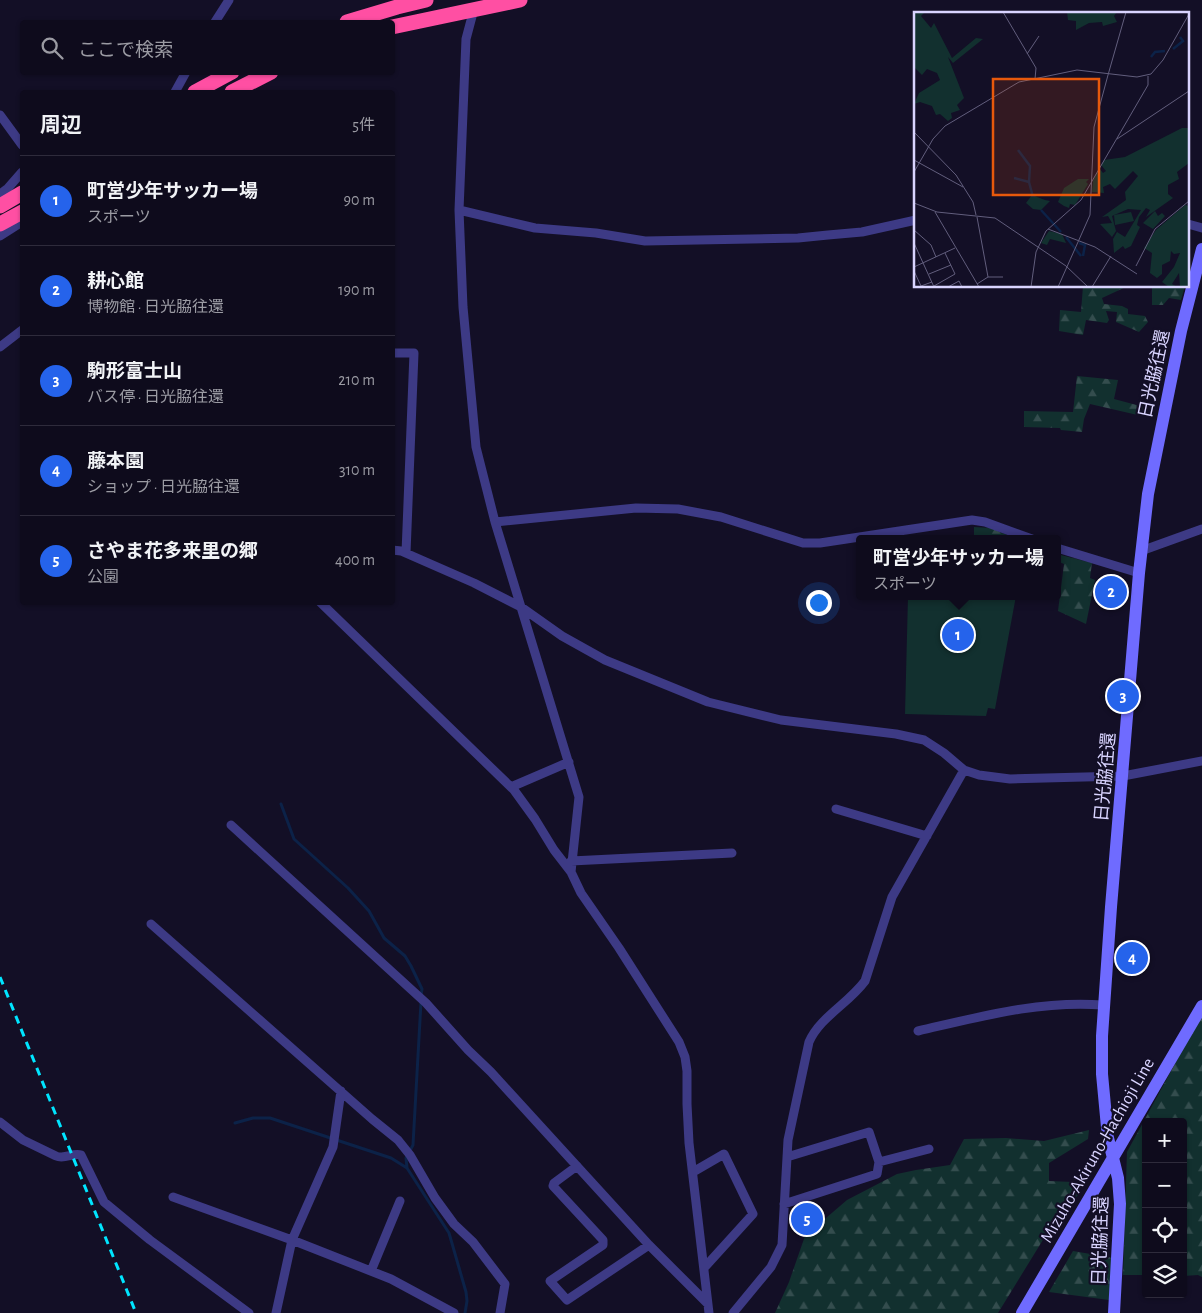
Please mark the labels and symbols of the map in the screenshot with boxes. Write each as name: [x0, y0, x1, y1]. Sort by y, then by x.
inset map: [914, 12, 1190, 288]
street label: 日光脇往還: [1135, 328, 1173, 420]
pin: 2: [1095, 573, 1127, 611]
your location: [806, 590, 832, 616]
pin: 1: [942, 616, 974, 654]
pin: 3: [1107, 677, 1139, 715]
street label: 日光脇往還: [1091, 731, 1119, 823]
pin: 4: [1116, 939, 1148, 977]
street label: Mizuho-Akiruno-Hachioji Line: [1038, 1055, 1158, 1246]
street label: 日光脇往還: [1088, 1196, 1112, 1286]
pin: 5: [791, 1200, 823, 1238]

